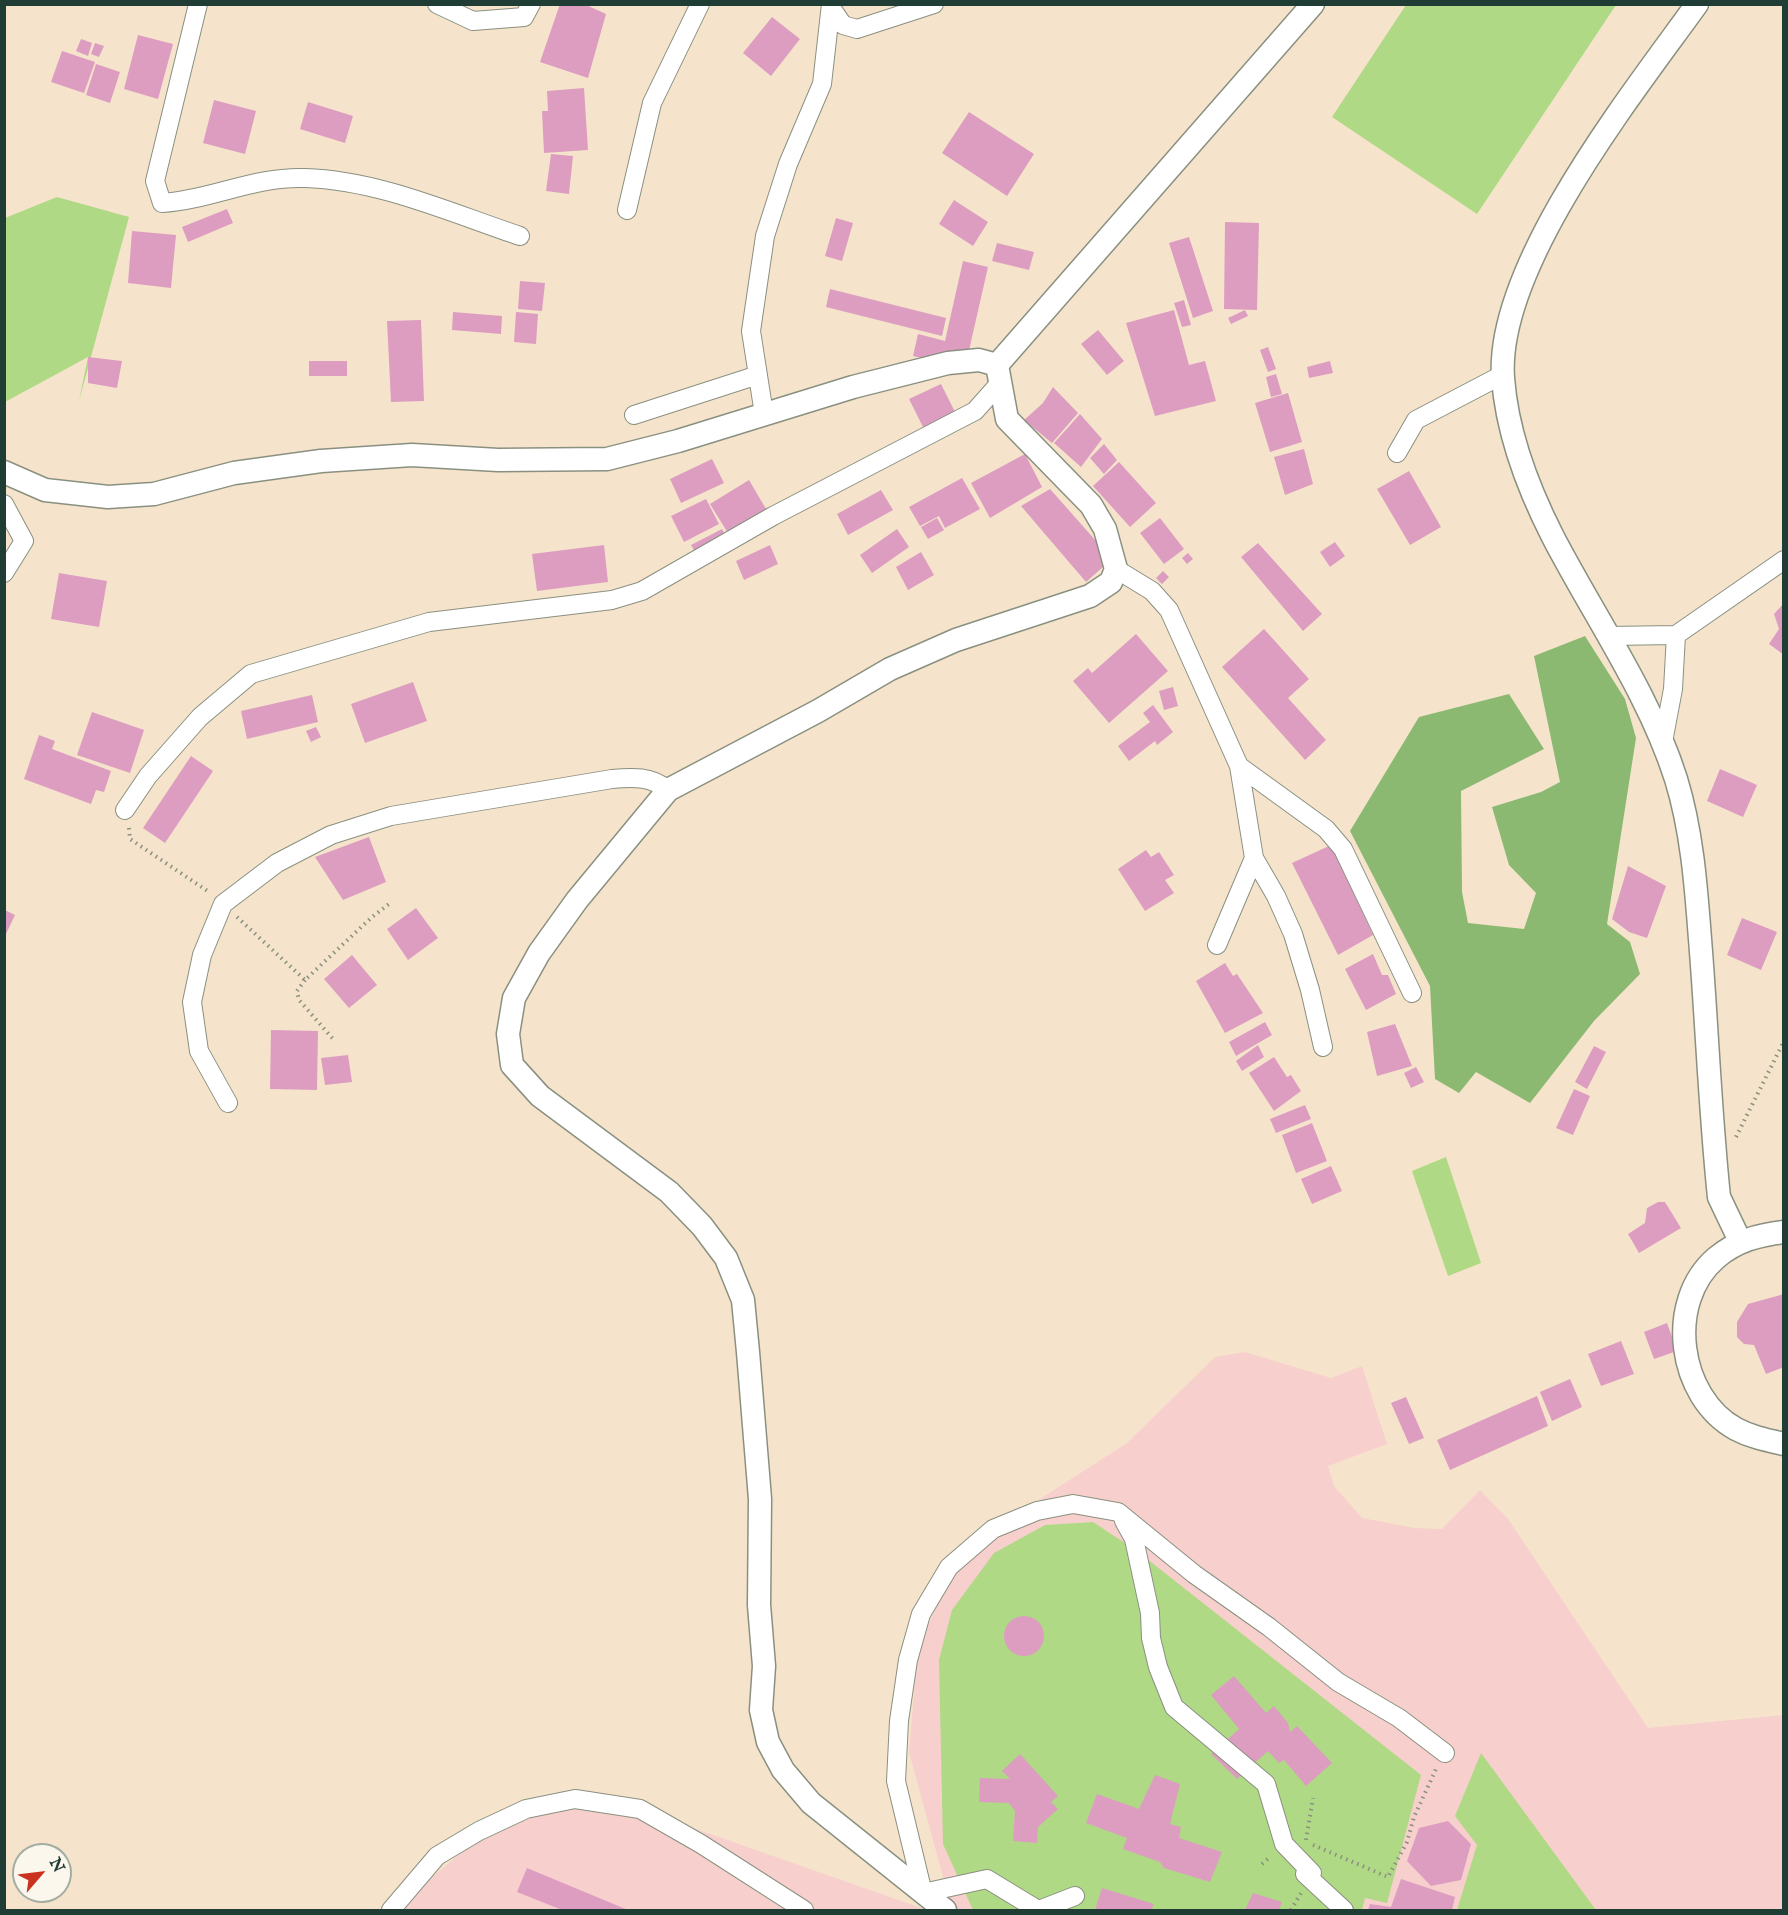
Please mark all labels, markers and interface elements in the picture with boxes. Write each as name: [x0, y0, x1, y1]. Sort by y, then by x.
north arrow: [12, 1843, 72, 1903]
text: N: [44, 1855, 68, 1876]

